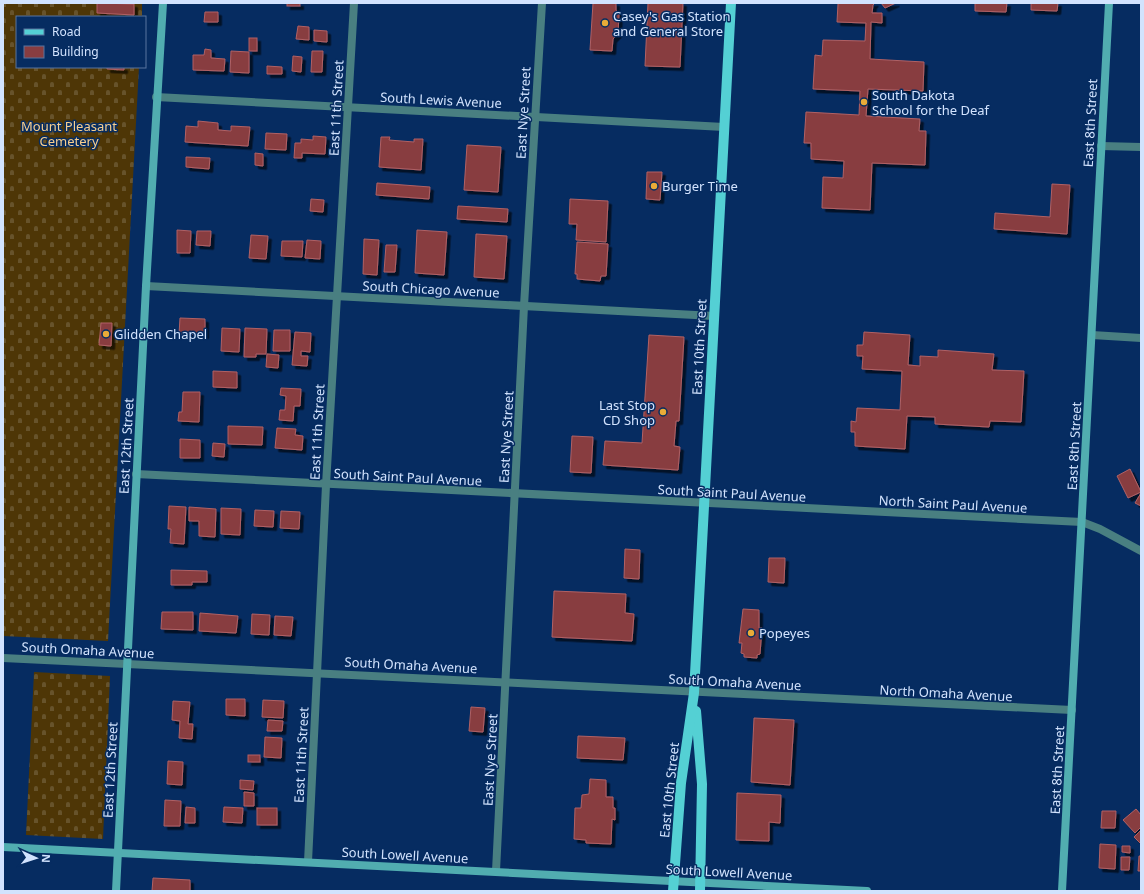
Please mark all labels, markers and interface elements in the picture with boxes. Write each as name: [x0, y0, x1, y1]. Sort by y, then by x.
place label: Casey's Gas Station and General Store: [613, 7, 731, 40]
legend: [16, 16, 146, 68]
marker: Casey's Gas Station and General Store: [600, 18, 610, 28]
text: Road: [52, 23, 81, 40]
text: Building: [52, 43, 99, 60]
street label: East 11th Street: [324, 59, 348, 156]
street label: East Nye Street: [512, 66, 534, 160]
street label: East 8th Street: [1079, 78, 1101, 168]
place label: South Dakota School for the Deaf: [872, 86, 991, 119]
street label: South Lewis Avenue: [380, 88, 502, 112]
marker: South Dakota School for the Deaf: [859, 97, 869, 107]
park label: Mount Pleasant Cemetery: [21, 117, 117, 150]
place label: Burger Time: [662, 177, 738, 195]
marker: Burger Time: [649, 181, 659, 191]
street label: South Chicago Avenue: [362, 276, 500, 302]
street label: East 10th Street: [687, 298, 711, 395]
place label: Glidden Chapel: [114, 325, 207, 343]
marker: Glidden Chapel: [101, 329, 111, 339]
street label: East 11th Street: [305, 383, 329, 480]
street label: East Nye Street: [495, 390, 517, 484]
place label: Last Stop CD Shop: [599, 396, 655, 429]
street label: East 12th Street: [114, 397, 138, 494]
street label: East 8th Street: [1063, 401, 1085, 491]
marker: Last Stop CD Shop: [658, 407, 668, 417]
street label: South Saint Paul Avenue: [333, 464, 483, 490]
street label: South Saint Paul Avenue: [657, 480, 807, 506]
street label: North Saint Paul Avenue: [878, 491, 1028, 517]
place label: Popeyes: [759, 624, 810, 642]
marker: Popeyes: [746, 628, 756, 638]
street label: South Omaha Avenue: [21, 638, 155, 662]
street label: South Omaha Avenue: [344, 653, 478, 677]
street label: South Omaha Avenue: [668, 670, 802, 694]
street label: North Omaha Avenue: [879, 681, 1013, 705]
street label: East 11th Street: [289, 706, 313, 803]
street label: East Nye Street: [479, 713, 501, 807]
street label: East 12th Street: [98, 721, 122, 818]
street label: East 8th Street: [1046, 725, 1068, 815]
street label: East 10th Street: [655, 741, 683, 839]
north arrow: [16, 838, 56, 878]
street label: South Lowell Avenue: [341, 843, 469, 867]
text: N: [39, 854, 54, 863]
street label: South Lowell Avenue: [665, 860, 793, 884]

